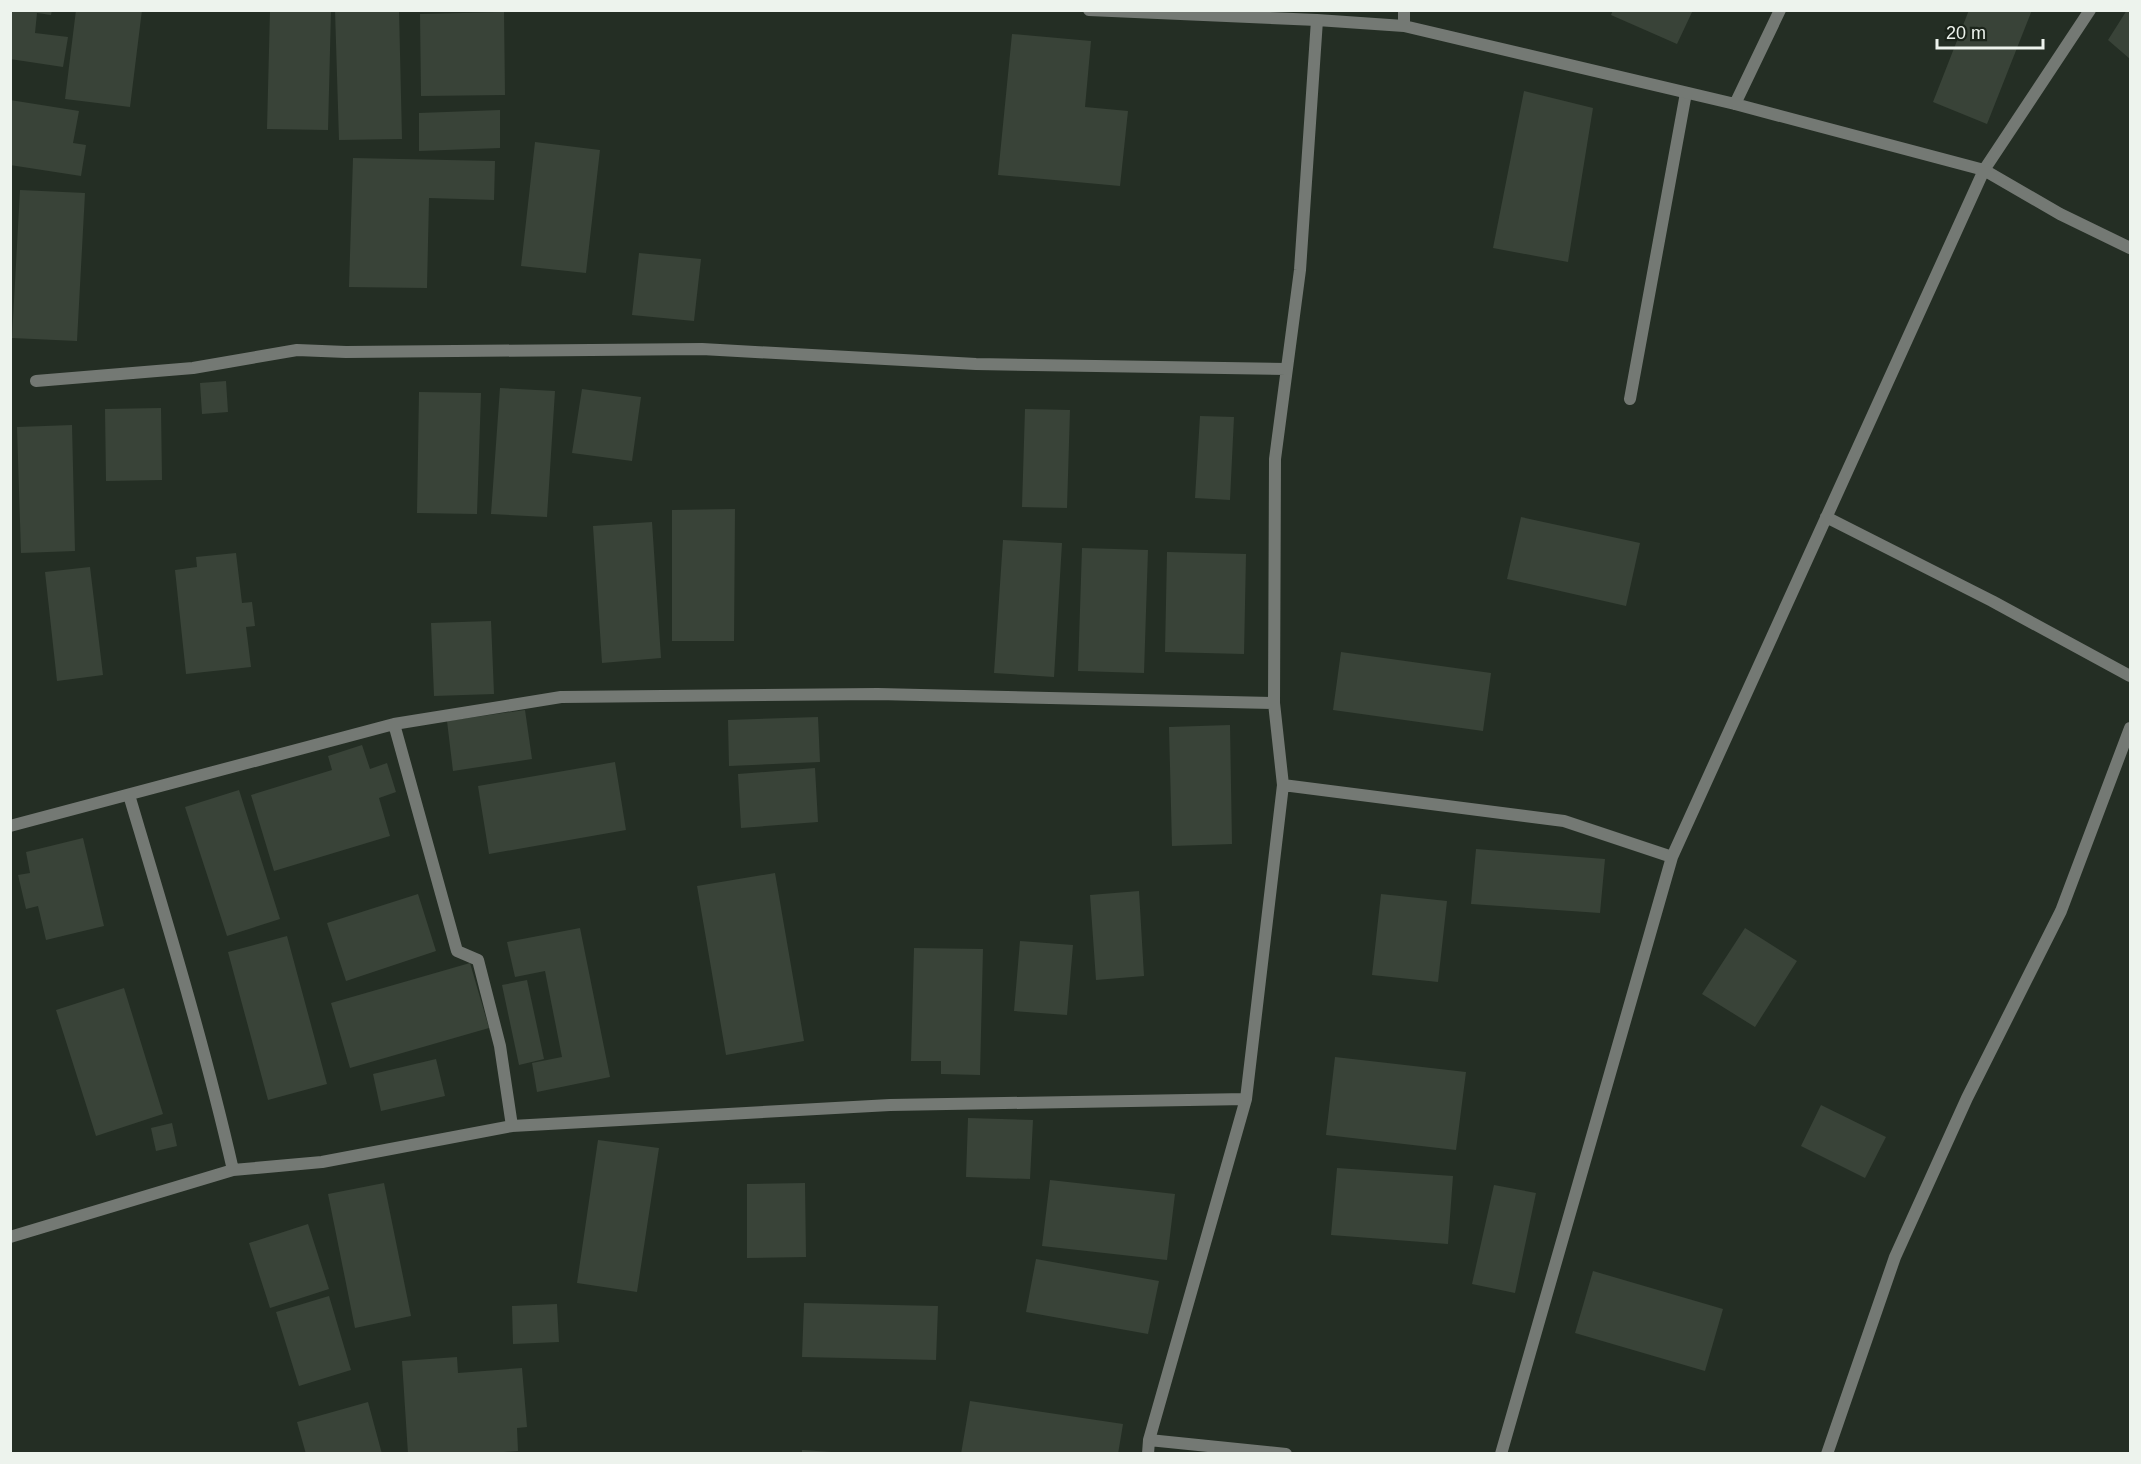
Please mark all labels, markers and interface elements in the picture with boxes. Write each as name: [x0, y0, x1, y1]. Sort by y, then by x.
scale bar: [1937, 12, 2044, 50]
text: 20 m: [1946, 23, 1986, 43]

